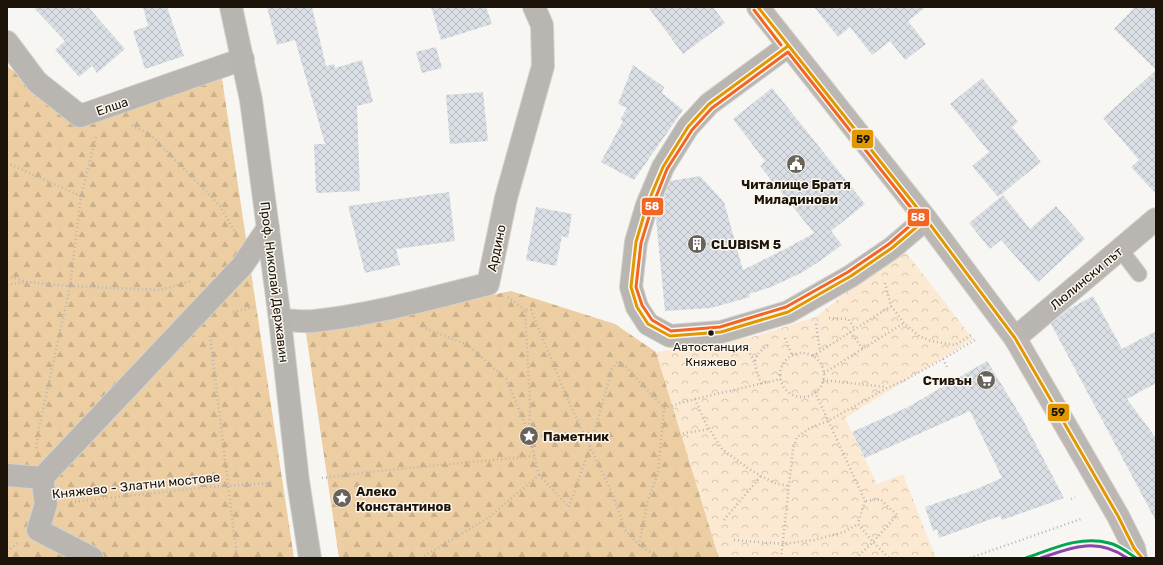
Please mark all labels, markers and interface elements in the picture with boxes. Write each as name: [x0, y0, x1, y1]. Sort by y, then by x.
street label: Елша: [94, 94, 130, 119]
line badge: 59: [851, 129, 874, 149]
text: 59: [856, 133, 870, 146]
public building icon: Читалище Братя Миладинови: [785, 153, 807, 175]
place label: Читалище Братя Миладинови: [741, 177, 851, 207]
line badge: 58: [641, 197, 664, 216]
text: 58: [645, 200, 659, 213]
street label: Проф. Николай Державин: [257, 201, 292, 363]
line badge: 58: [907, 208, 930, 227]
text: 58: [911, 211, 925, 224]
street label: Ардино: [484, 223, 509, 273]
building icon: CLUBISM 5: [686, 233, 708, 255]
place label: CLUBISM 5: [711, 237, 781, 252]
street label: Люлински път: [1047, 244, 1126, 313]
marker: Автостанция Княжево: [706, 328, 716, 338]
place label: Автостанция Княжево: [673, 340, 749, 369]
supermarket icon: Стивън: [975, 369, 997, 391]
place label: Стивън: [923, 373, 972, 388]
line badge: 59: [1047, 403, 1070, 422]
text: 59: [1051, 406, 1065, 419]
place icon: Паметник: [518, 425, 540, 447]
place label: Паметник: [543, 429, 609, 444]
street label: Княжево - Златни мостове: [51, 469, 221, 502]
place label: Алеко Константинов: [356, 484, 451, 514]
place icon: Алеко Константинов: [331, 487, 353, 509]

